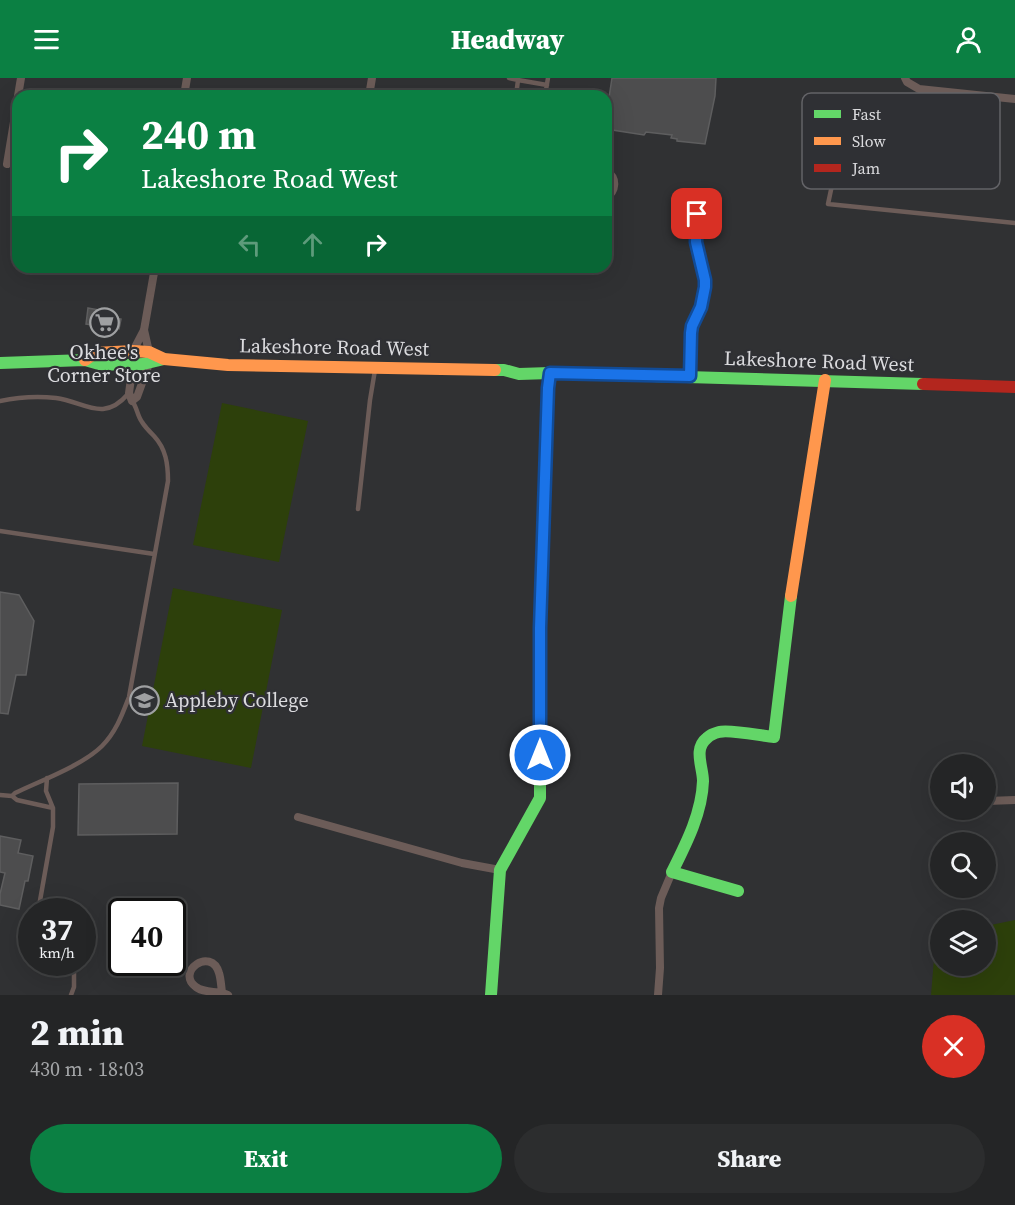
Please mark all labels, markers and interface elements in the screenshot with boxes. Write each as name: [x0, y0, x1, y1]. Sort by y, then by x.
text: Headway: [451, 21, 564, 58]
icon: menu: [30, 23, 63, 56]
icon: person: [952, 23, 985, 56]
legend: [802, 93, 1000, 189]
text: Fast: [852, 103, 882, 125]
text: 240 m: [141, 105, 256, 163]
icon: right: [42, 114, 120, 192]
text: Slow: [852, 130, 887, 152]
text: Jam: [851, 157, 880, 179]
text: Lakeshore Road West: [141, 160, 398, 197]
pin: [671, 188, 722, 239]
icon: arrive: [680, 197, 713, 230]
icon: left: [233, 228, 266, 261]
icon: ahead: [296, 228, 329, 261]
icon: right: [359, 228, 392, 261]
supermarket icon: Okhee's Corner Store: [88, 306, 120, 338]
street label: Lakeshore Road West: [239, 331, 430, 363]
place label: Okhee's Corner Store: [47, 338, 161, 389]
street label: Lakeshore Road West: [724, 344, 915, 378]
school or university icon: Appleby College: [128, 684, 160, 716]
place label: Appleby College: [165, 686, 309, 714]
position arrow: [508, 723, 572, 787]
map controls: [930, 754, 996, 976]
button: sound: [930, 754, 996, 820]
button: search: [930, 832, 996, 898]
speed limit sign: 40: [108, 898, 186, 976]
text: 37: [41, 909, 73, 950]
button: layers: [930, 910, 996, 976]
text: km/h: [39, 942, 75, 963]
text: 2 min: [30, 1008, 124, 1057]
button: close: [922, 1015, 985, 1078]
text: 430 m · 18:03: [30, 1055, 144, 1083]
button: Exit: [30, 1124, 502, 1193]
button: Share: [514, 1124, 985, 1193]

